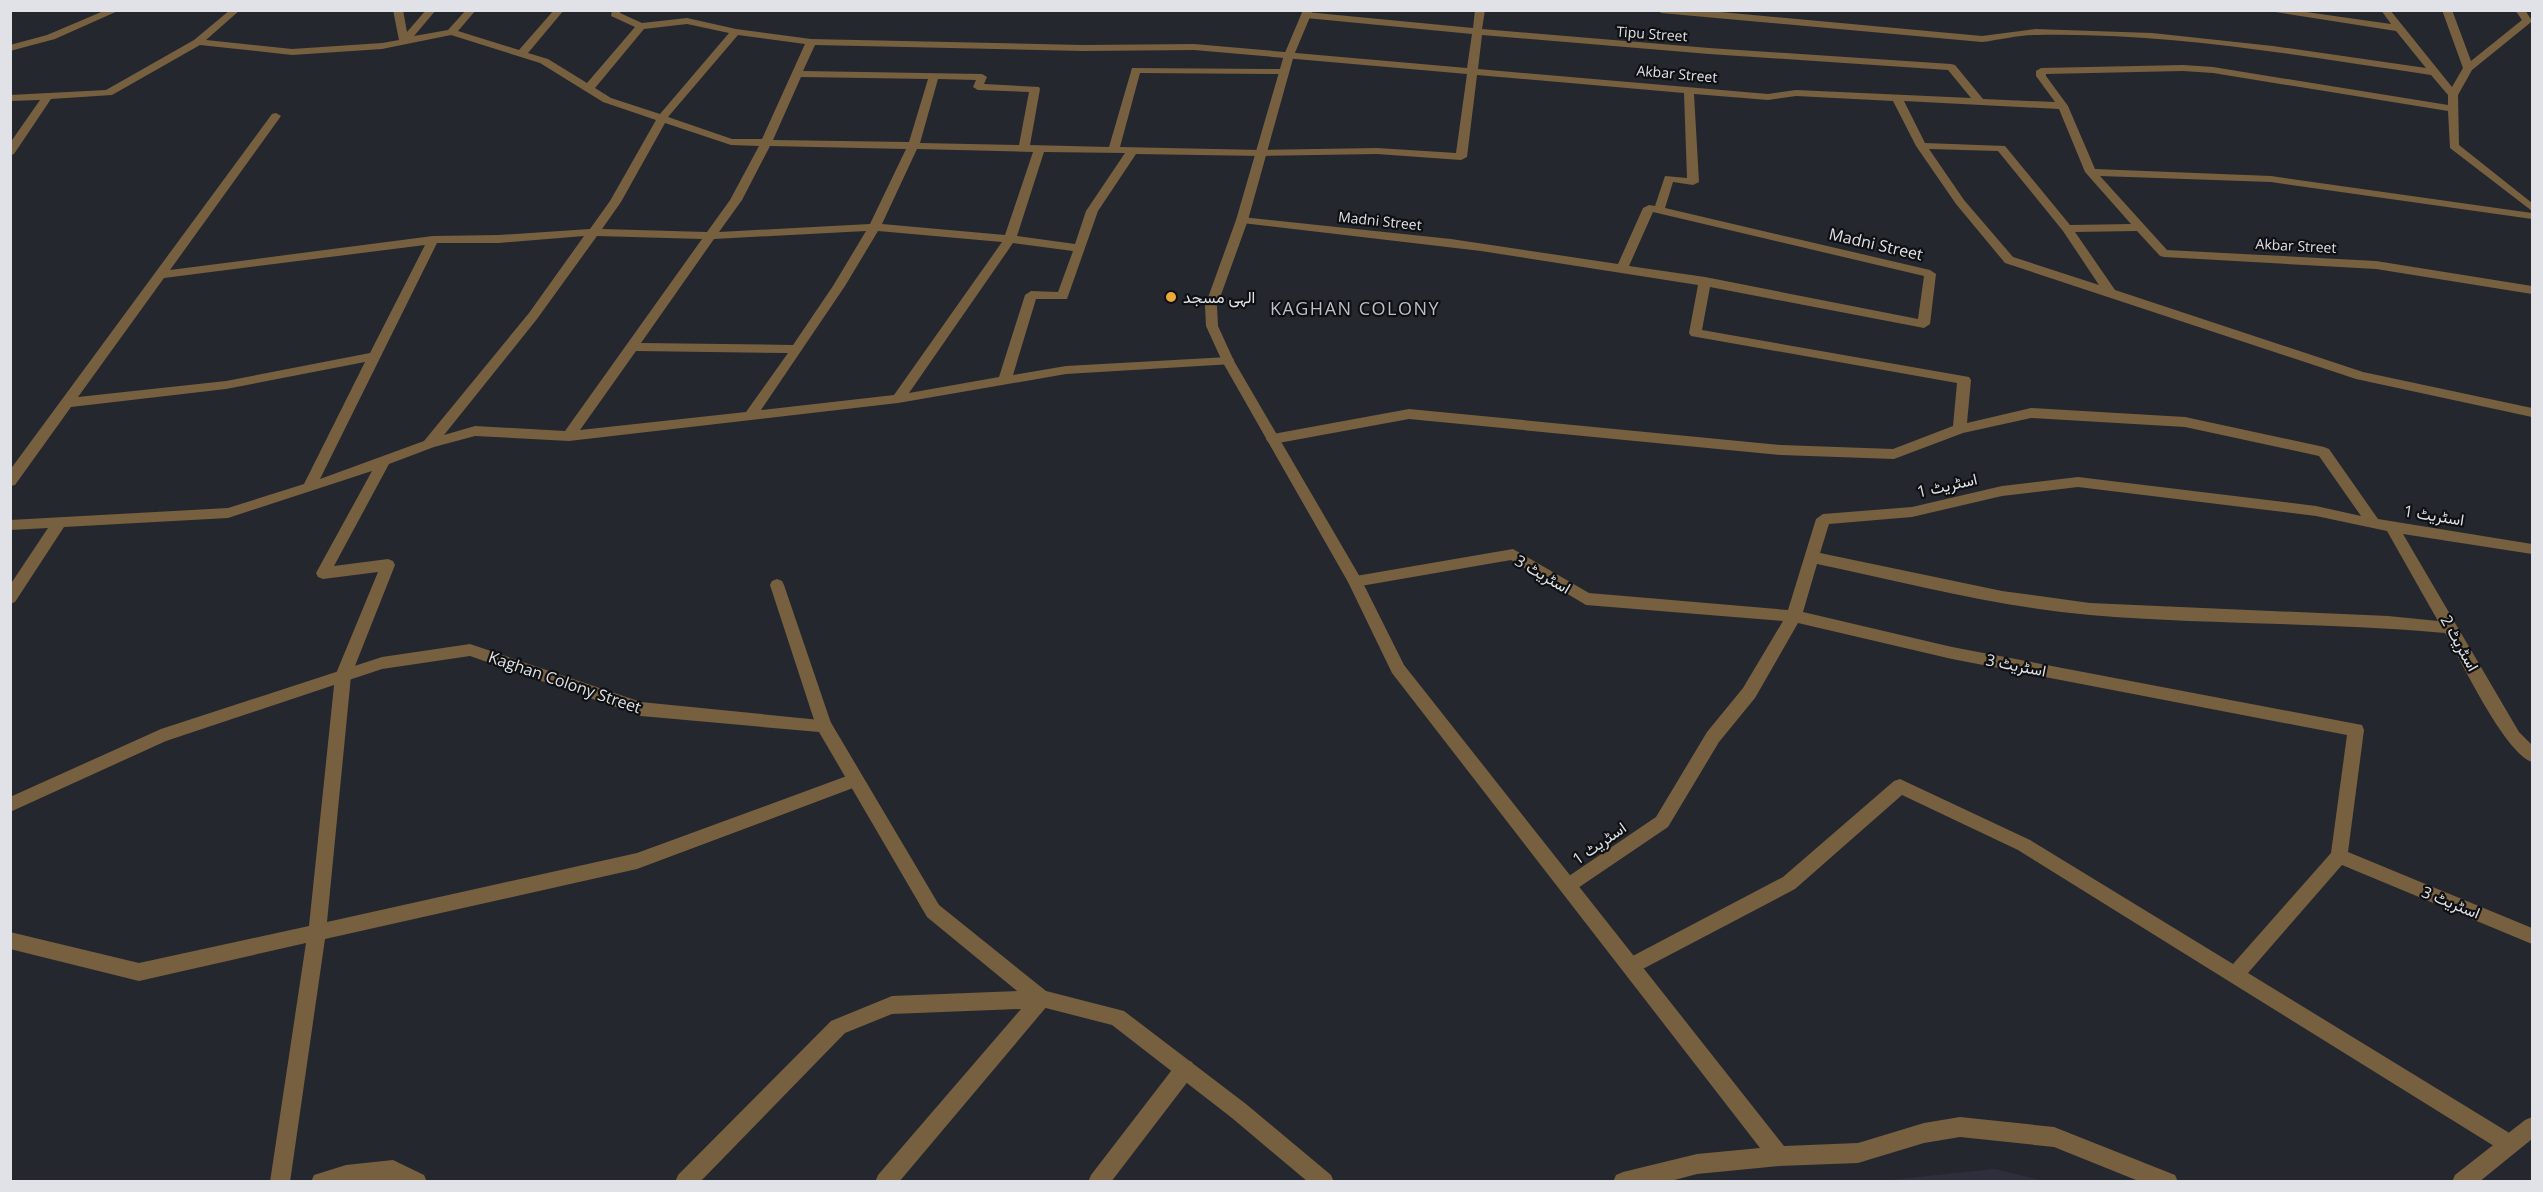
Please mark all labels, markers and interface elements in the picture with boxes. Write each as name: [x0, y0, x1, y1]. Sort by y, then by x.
street label: Tipu Street: [1616, 22, 1688, 45]
street label: Akbar Street: [1636, 61, 1718, 86]
street label: Madni Street: [1337, 207, 1423, 234]
street label: Madni Street: [1827, 223, 1925, 266]
street label: Akbar Street: [2255, 234, 2337, 257]
place label: الہی مسجد: [1183, 286, 1255, 308]
marker: الہی مسجد: [1164, 290, 1178, 304]
district label: KAGHAN COLONY: [1270, 296, 1440, 320]
street label: اسٹریٹ 1: [1915, 467, 1979, 503]
street label: اسٹریٹ 1: [2402, 499, 2466, 531]
street label: اسٹریٹ 3: [1511, 549, 1575, 599]
street label: اسٹریٹ 2: [2436, 611, 2484, 675]
street label: Kaghan Colony Street: [486, 646, 645, 719]
street label: اسٹریٹ 3: [1984, 648, 2048, 682]
street label: اسٹریٹ 1: [1568, 816, 1630, 870]
street label: اسٹریٹ 3: [2419, 880, 2483, 924]

